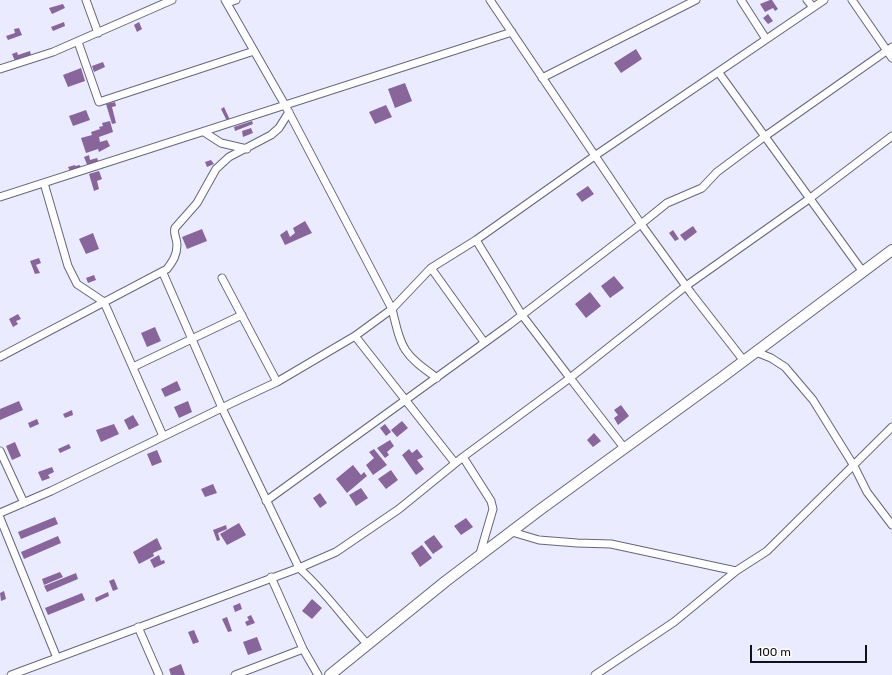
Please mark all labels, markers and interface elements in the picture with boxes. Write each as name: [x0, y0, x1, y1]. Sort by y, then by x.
scale bar: [752, 637, 869, 663]
text: 100 m: [757, 645, 791, 659]

